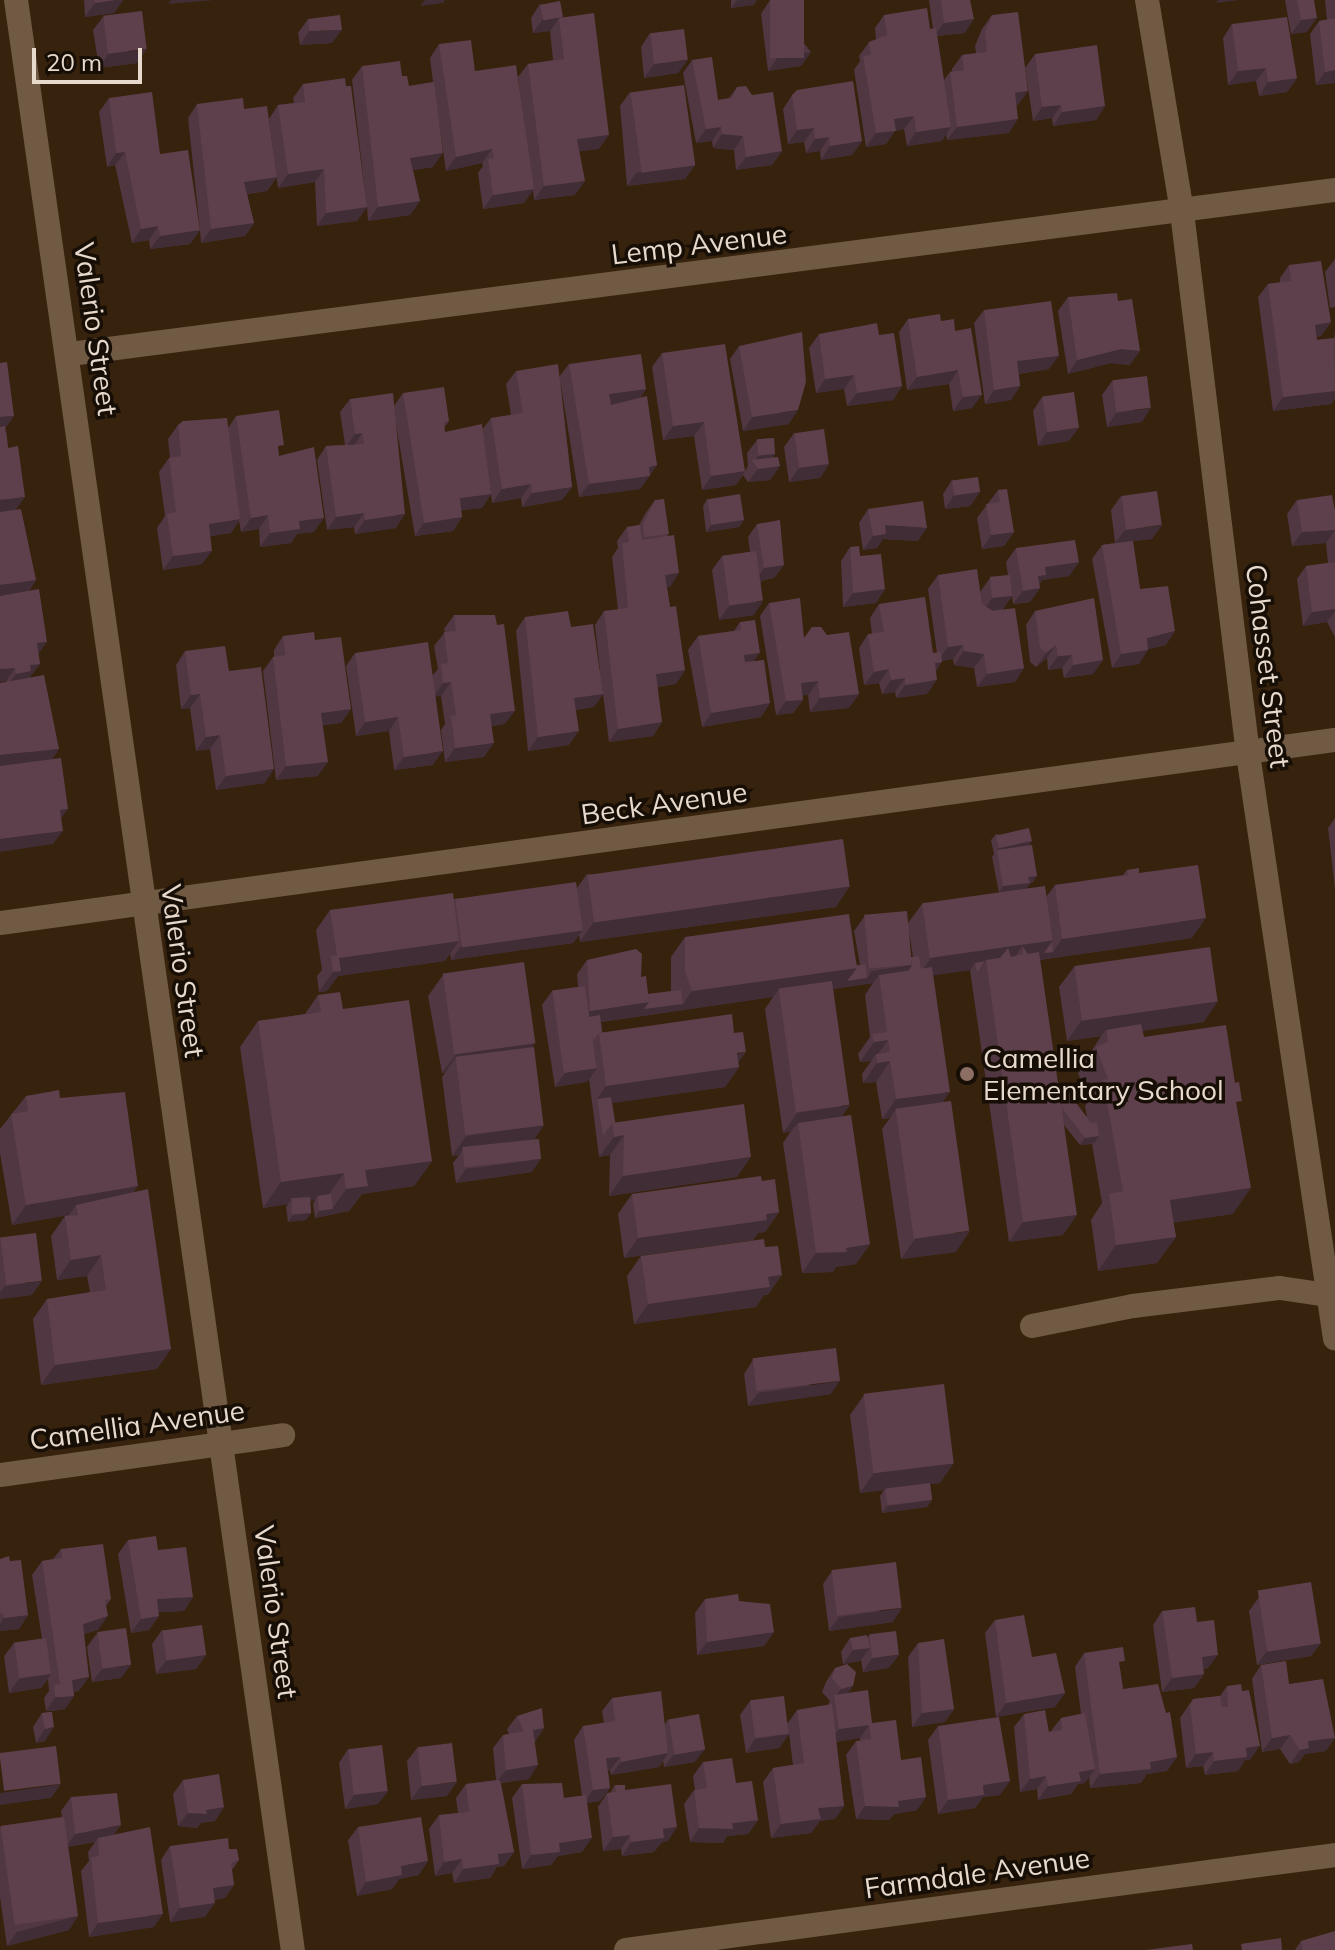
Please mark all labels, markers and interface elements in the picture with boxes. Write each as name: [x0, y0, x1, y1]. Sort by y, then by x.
scale bar: [36, 32, 146, 82]
text: 20 m: [46, 47, 102, 77]
street label: Lemp Avenue: [609, 217, 789, 271]
street label: Valerio Street: [67, 240, 125, 418]
street label: Cohasset Street: [1239, 562, 1297, 770]
street label: Beck Avenue: [579, 775, 749, 831]
street label: Valerio Street: [154, 882, 212, 1060]
place label: Camellia Elementary School: [983, 1041, 1224, 1107]
marker: Camellia Elementary School: [958, 1065, 976, 1083]
street label: Camellia Avenue: [27, 1393, 247, 1457]
street label: Valerio Street: [247, 1523, 305, 1701]
street label: Farmdale Avenue: [862, 1841, 1092, 1905]

